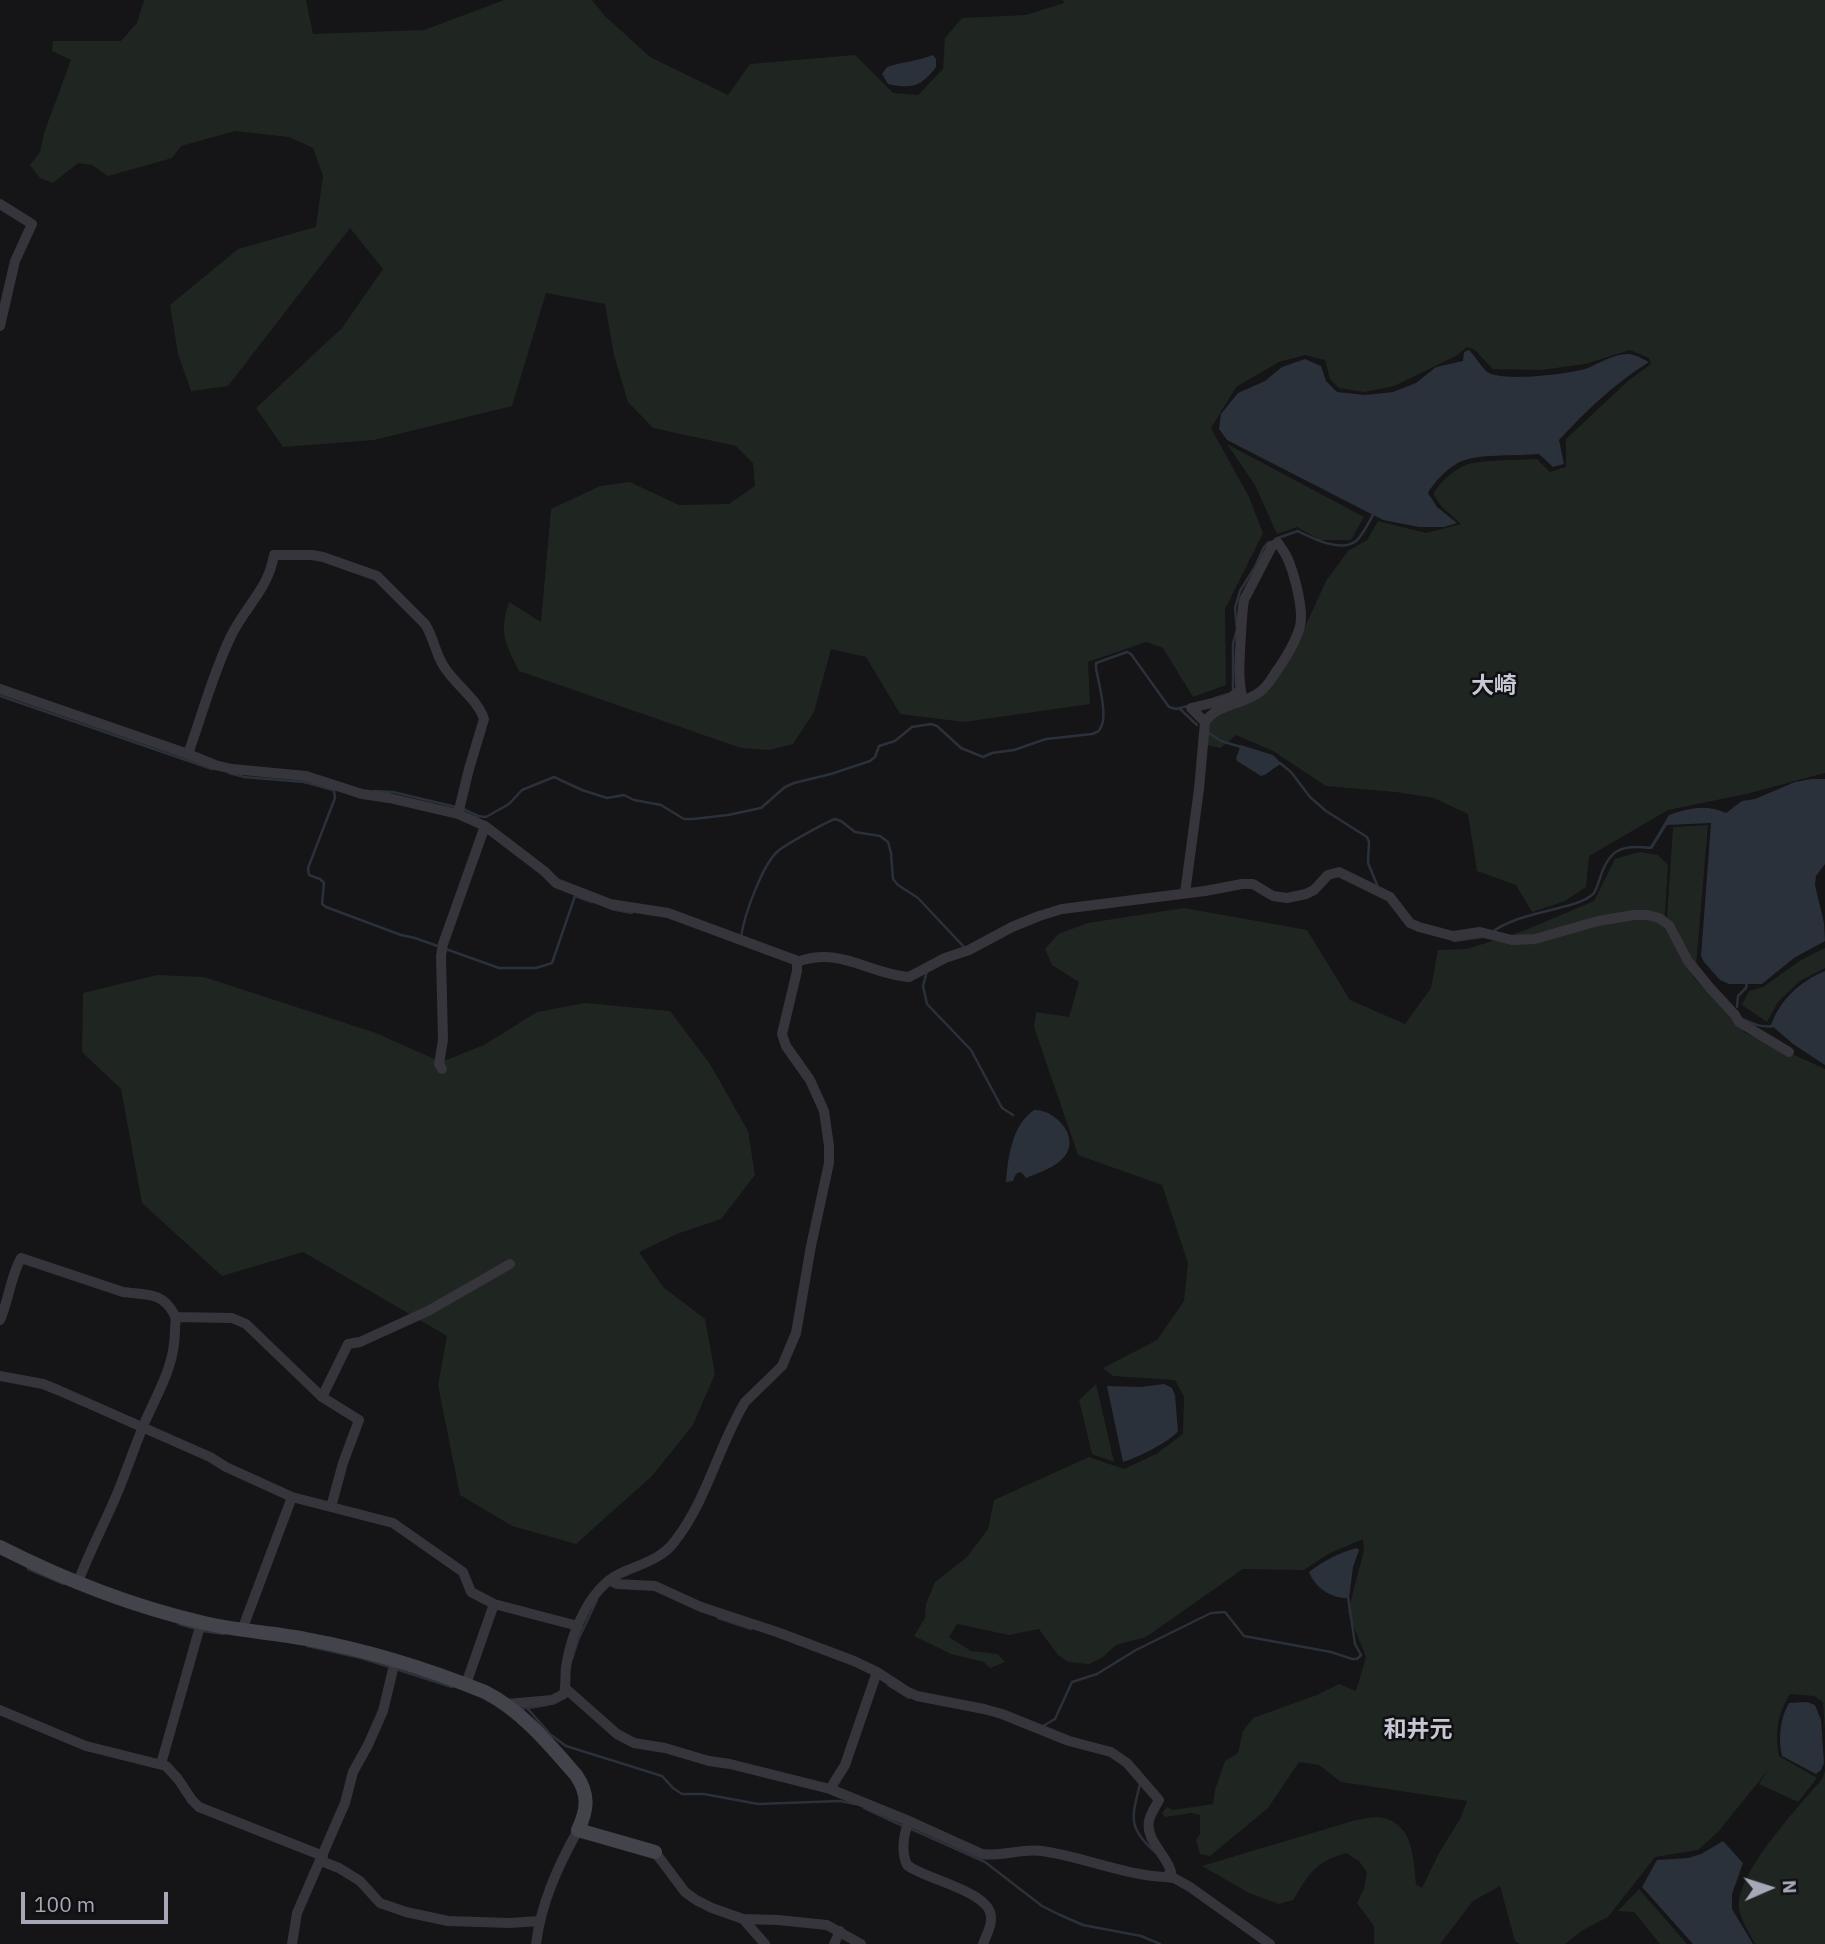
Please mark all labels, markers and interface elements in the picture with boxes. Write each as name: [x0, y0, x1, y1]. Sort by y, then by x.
district label: 大崎: [1471, 672, 1517, 700]
district label: 和井元: [1384, 1716, 1452, 1744]
north arrow: [1734, 1853, 1804, 1923]
scale bar: [24, 1878, 172, 1922]
text: N: [1778, 1879, 1802, 1894]
text: 100 m: [34, 1890, 95, 1918]

